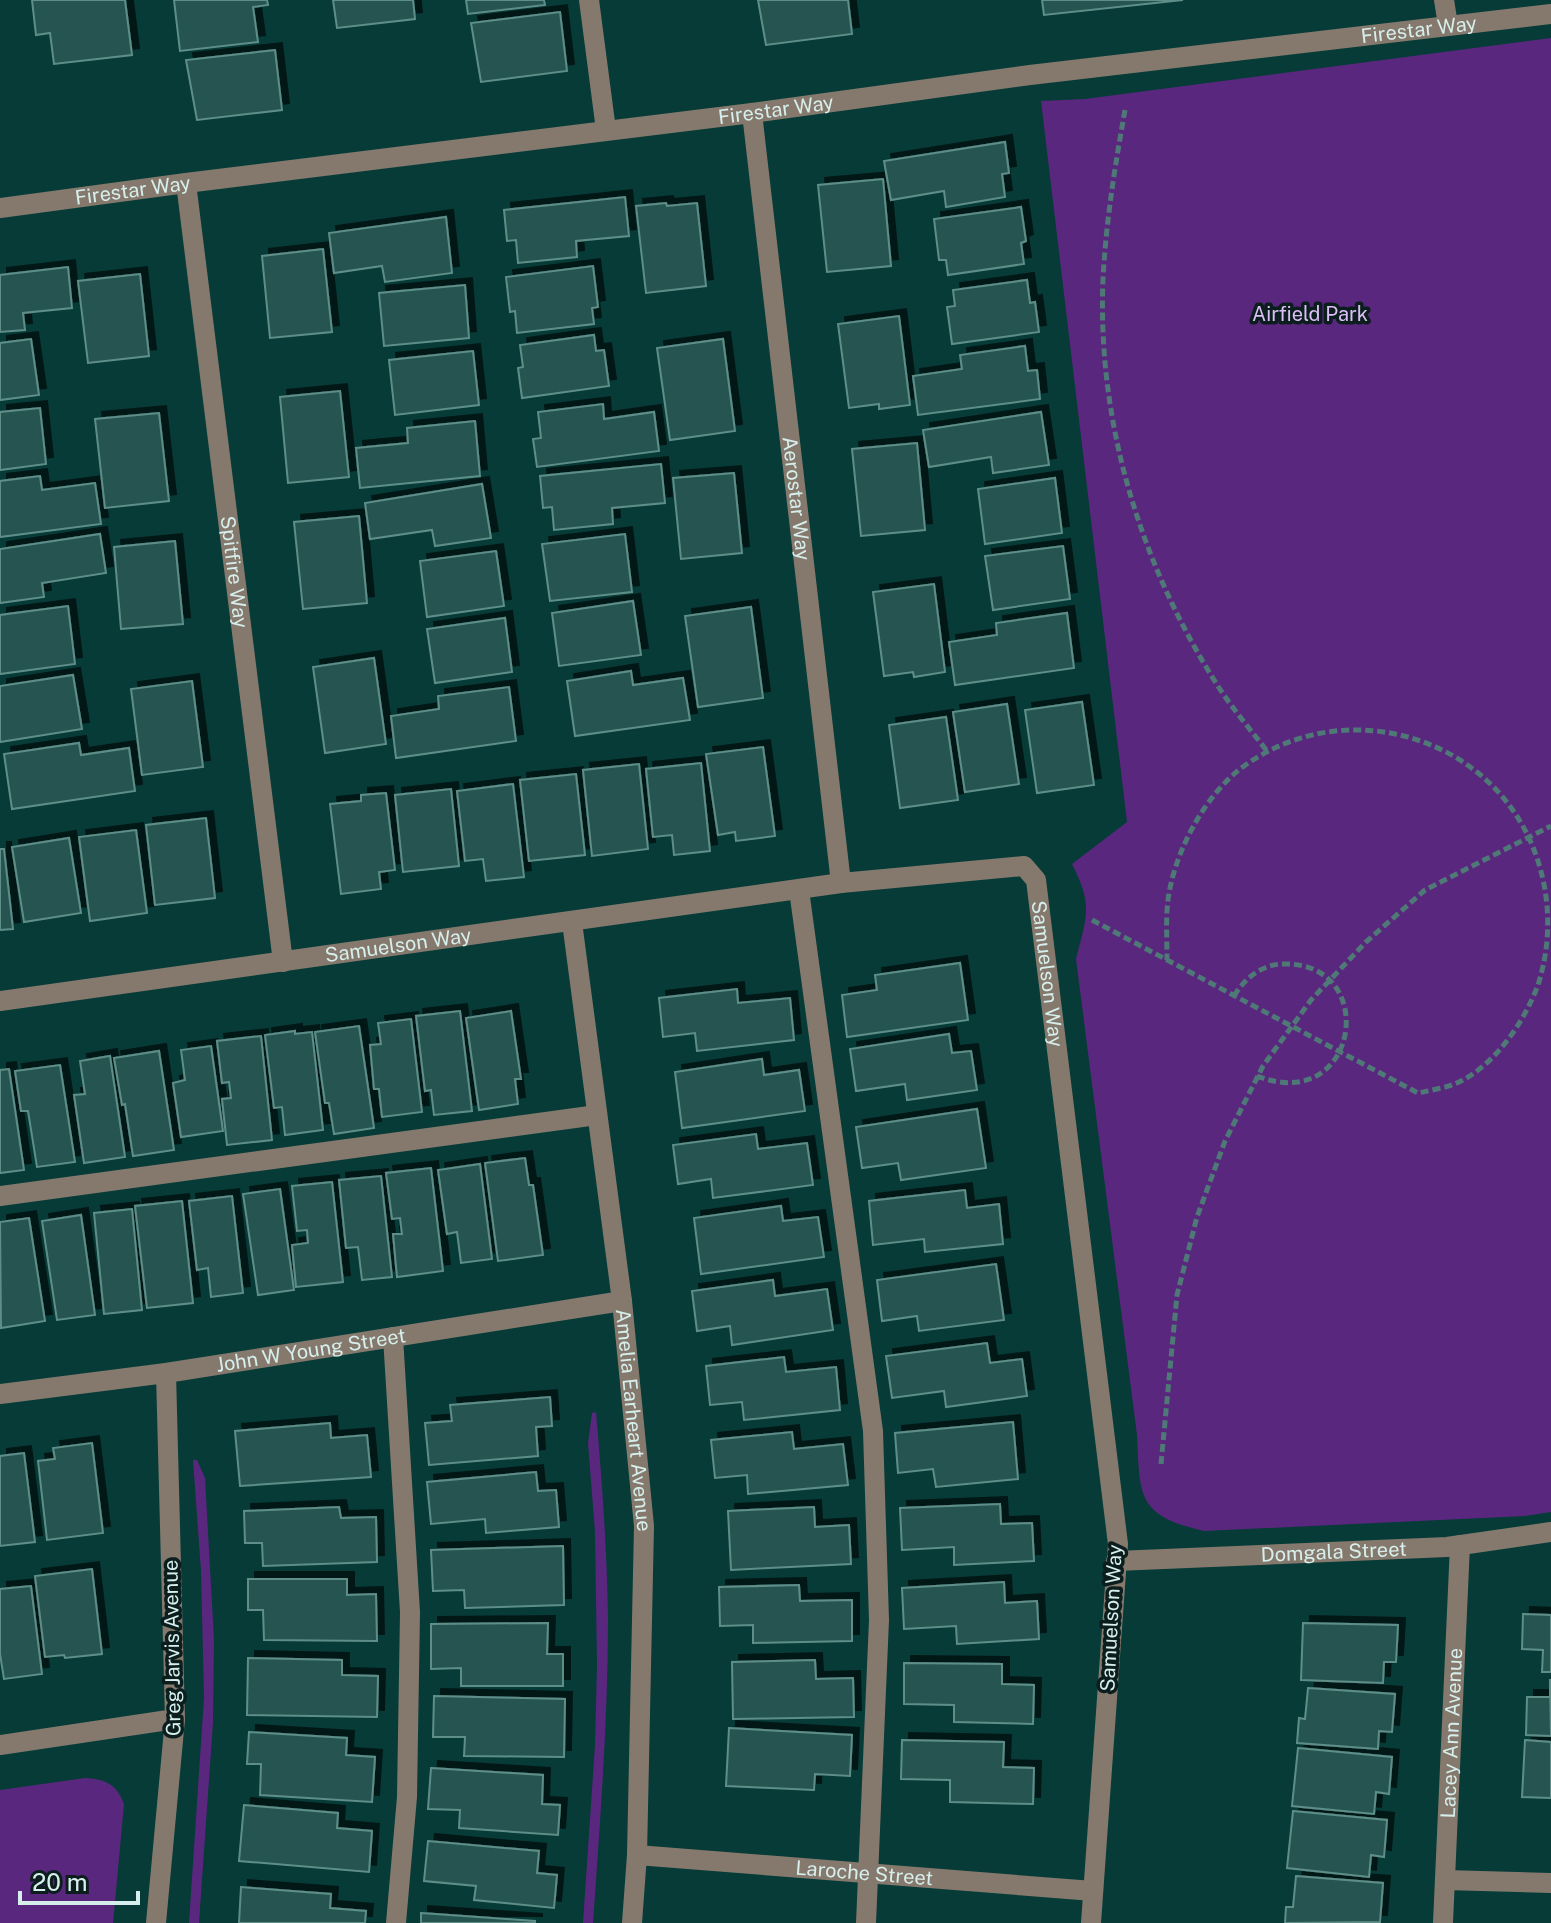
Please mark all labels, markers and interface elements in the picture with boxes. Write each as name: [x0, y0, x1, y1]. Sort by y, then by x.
street label: Firestar Way: [1360, 11, 1478, 48]
street label: Firestar Way: [717, 90, 835, 129]
street label: Firestar Way: [73, 170, 192, 210]
park label: Airfield Park: [1252, 302, 1368, 326]
street label: Aerostar Way: [777, 435, 816, 562]
street label: Spitfire Way: [216, 514, 253, 630]
street label: Samuelson Way: [1027, 899, 1069, 1049]
street label: Samuelson Way: [323, 923, 473, 967]
street label: Amelia Earheart Avenue: [611, 1308, 656, 1533]
street label: John W Young Street: [214, 1323, 407, 1377]
street label: Domgala Street: [1260, 1537, 1407, 1567]
street label: Samuelson Way: [1095, 1543, 1127, 1692]
street label: Greg Jarvis Avenue: [158, 1560, 186, 1736]
street label: Lacey Ann Avenue: [1436, 1647, 1467, 1819]
scale bar: [20, 1855, 138, 1905]
street label: Laroche Street: [795, 1856, 934, 1890]
text: 20 m: [32, 1868, 88, 1896]

